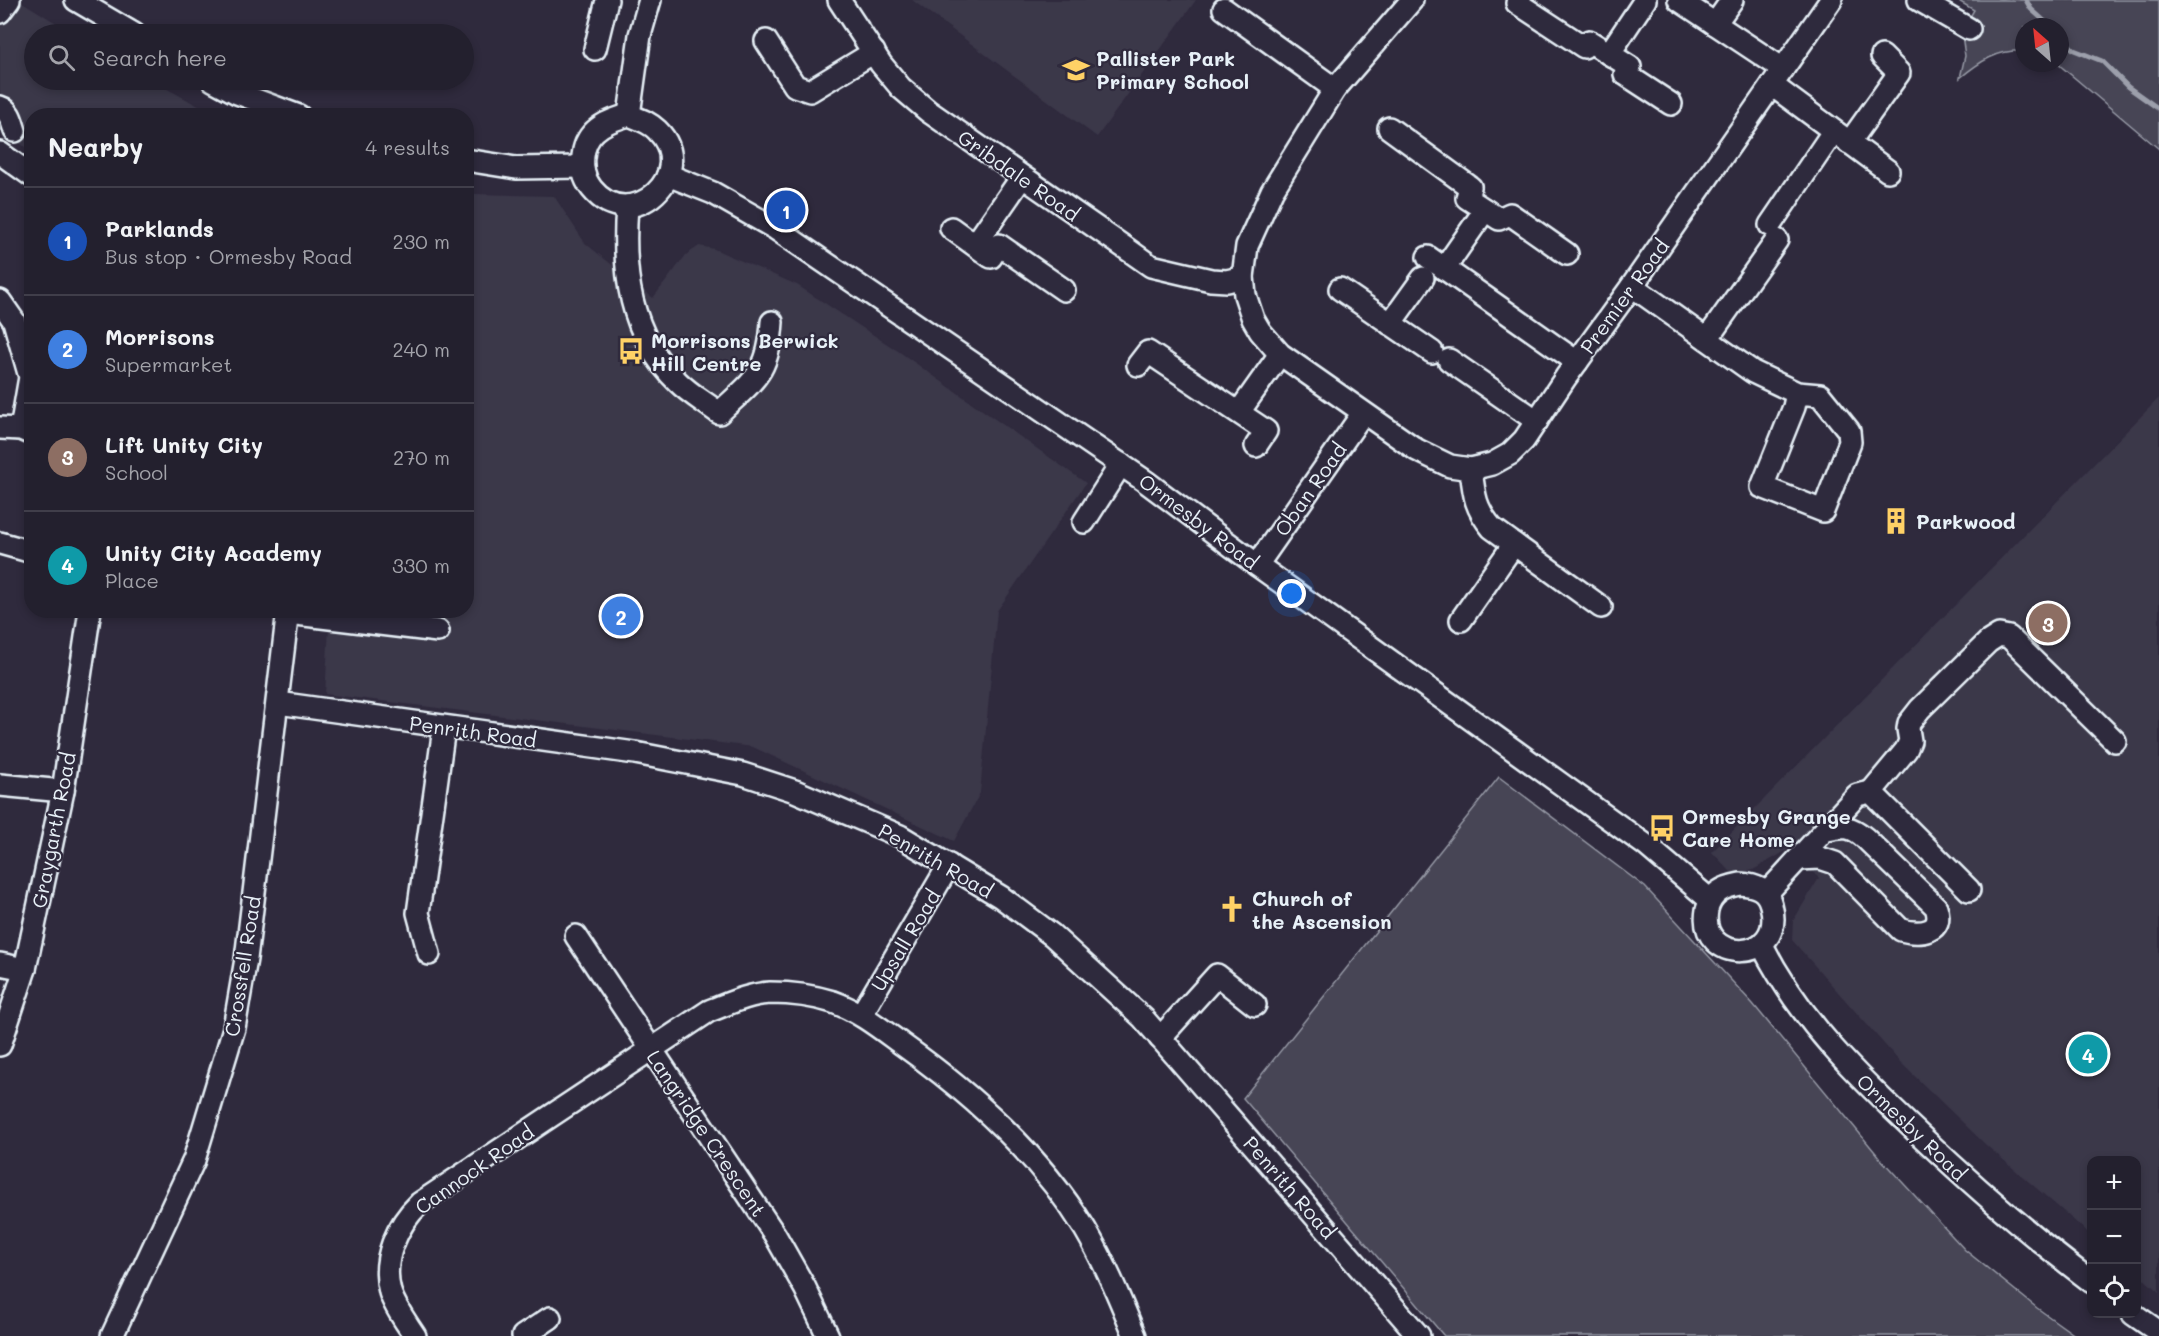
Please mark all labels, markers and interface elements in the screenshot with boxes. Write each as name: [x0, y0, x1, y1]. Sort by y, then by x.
north arrow: [2015, 18, 2069, 72]
search box: [24, 24, 474, 90]
icon: search: [45, 41, 78, 74]
text: Search here: [93, 43, 227, 72]
place label: Pallister Park Primary School: [1096, 45, 1249, 94]
school or university icon: Pallister Park Primary School: [1061, 55, 1091, 85]
street label: Gribdale Road: [953, 123, 1085, 227]
text: Nearby: [48, 130, 143, 164]
text: 4 results: [365, 134, 450, 160]
pin: 1: [766, 188, 806, 232]
text: Parklands: [105, 214, 214, 243]
text: 1: [63, 228, 72, 254]
text: 230 m: [392, 228, 450, 254]
street label: Premier Road: [1574, 234, 1674, 358]
text: Bus stop · Ormesby Road: [105, 243, 352, 269]
text: Morrisons: [105, 322, 215, 351]
place label: Morrisons Berwick Hill Centre: [651, 327, 839, 376]
text: 2: [62, 336, 73, 362]
text: 240 m: [392, 336, 450, 362]
bus stop icon: Morrisons Berwick Hill Centre: [616, 336, 646, 366]
text: Supermarket: [105, 351, 232, 377]
text: Lift Unity City: [105, 430, 263, 459]
street label: Oban Road: [1268, 437, 1352, 541]
text: 3: [62, 444, 74, 470]
text: 270 m: [393, 444, 450, 470]
text: School: [105, 459, 168, 485]
street label: Ormesby Road: [1134, 467, 1264, 575]
building icon: Parkwood: [1881, 506, 1911, 536]
place label: Parkwood: [1916, 508, 2016, 534]
text: Unity City Academy: [105, 538, 322, 567]
text: 4: [61, 552, 74, 578]
text: 330 m: [392, 552, 450, 578]
text: Place: [105, 567, 159, 593]
your location: [1277, 579, 1306, 608]
pin: 2: [602, 594, 640, 638]
pin: 3: [2028, 600, 2068, 646]
street label: Penrith Road: [408, 709, 538, 753]
street label: Graygarth Road: [25, 750, 81, 910]
place label: Ormesby Grange Care Home: [1682, 803, 1851, 852]
bus stop icon: Ormesby Grange Care Home: [1647, 813, 1677, 843]
street label: Penrith Road: [874, 817, 998, 903]
street label: Upsall Road: [864, 884, 946, 996]
place label: Church of the Ascension: [1252, 885, 1391, 934]
street label: Crossfell Road: [218, 894, 266, 1038]
church icon: Church of the Ascension: [1217, 894, 1247, 924]
pin: 4: [2068, 1032, 2108, 1076]
street label: Langridge Crescent: [642, 1045, 772, 1221]
street label: Ormesby Road: [1851, 1068, 1973, 1186]
street label: Cannock Road: [409, 1118, 539, 1220]
street label: Penrith Road: [1238, 1130, 1342, 1244]
map controls: [2087, 1156, 2141, 1318]
button: +: [2087, 1156, 2141, 1210]
button: −: [2087, 1210, 2141, 1264]
button: locate: [2087, 1264, 2141, 1318]

